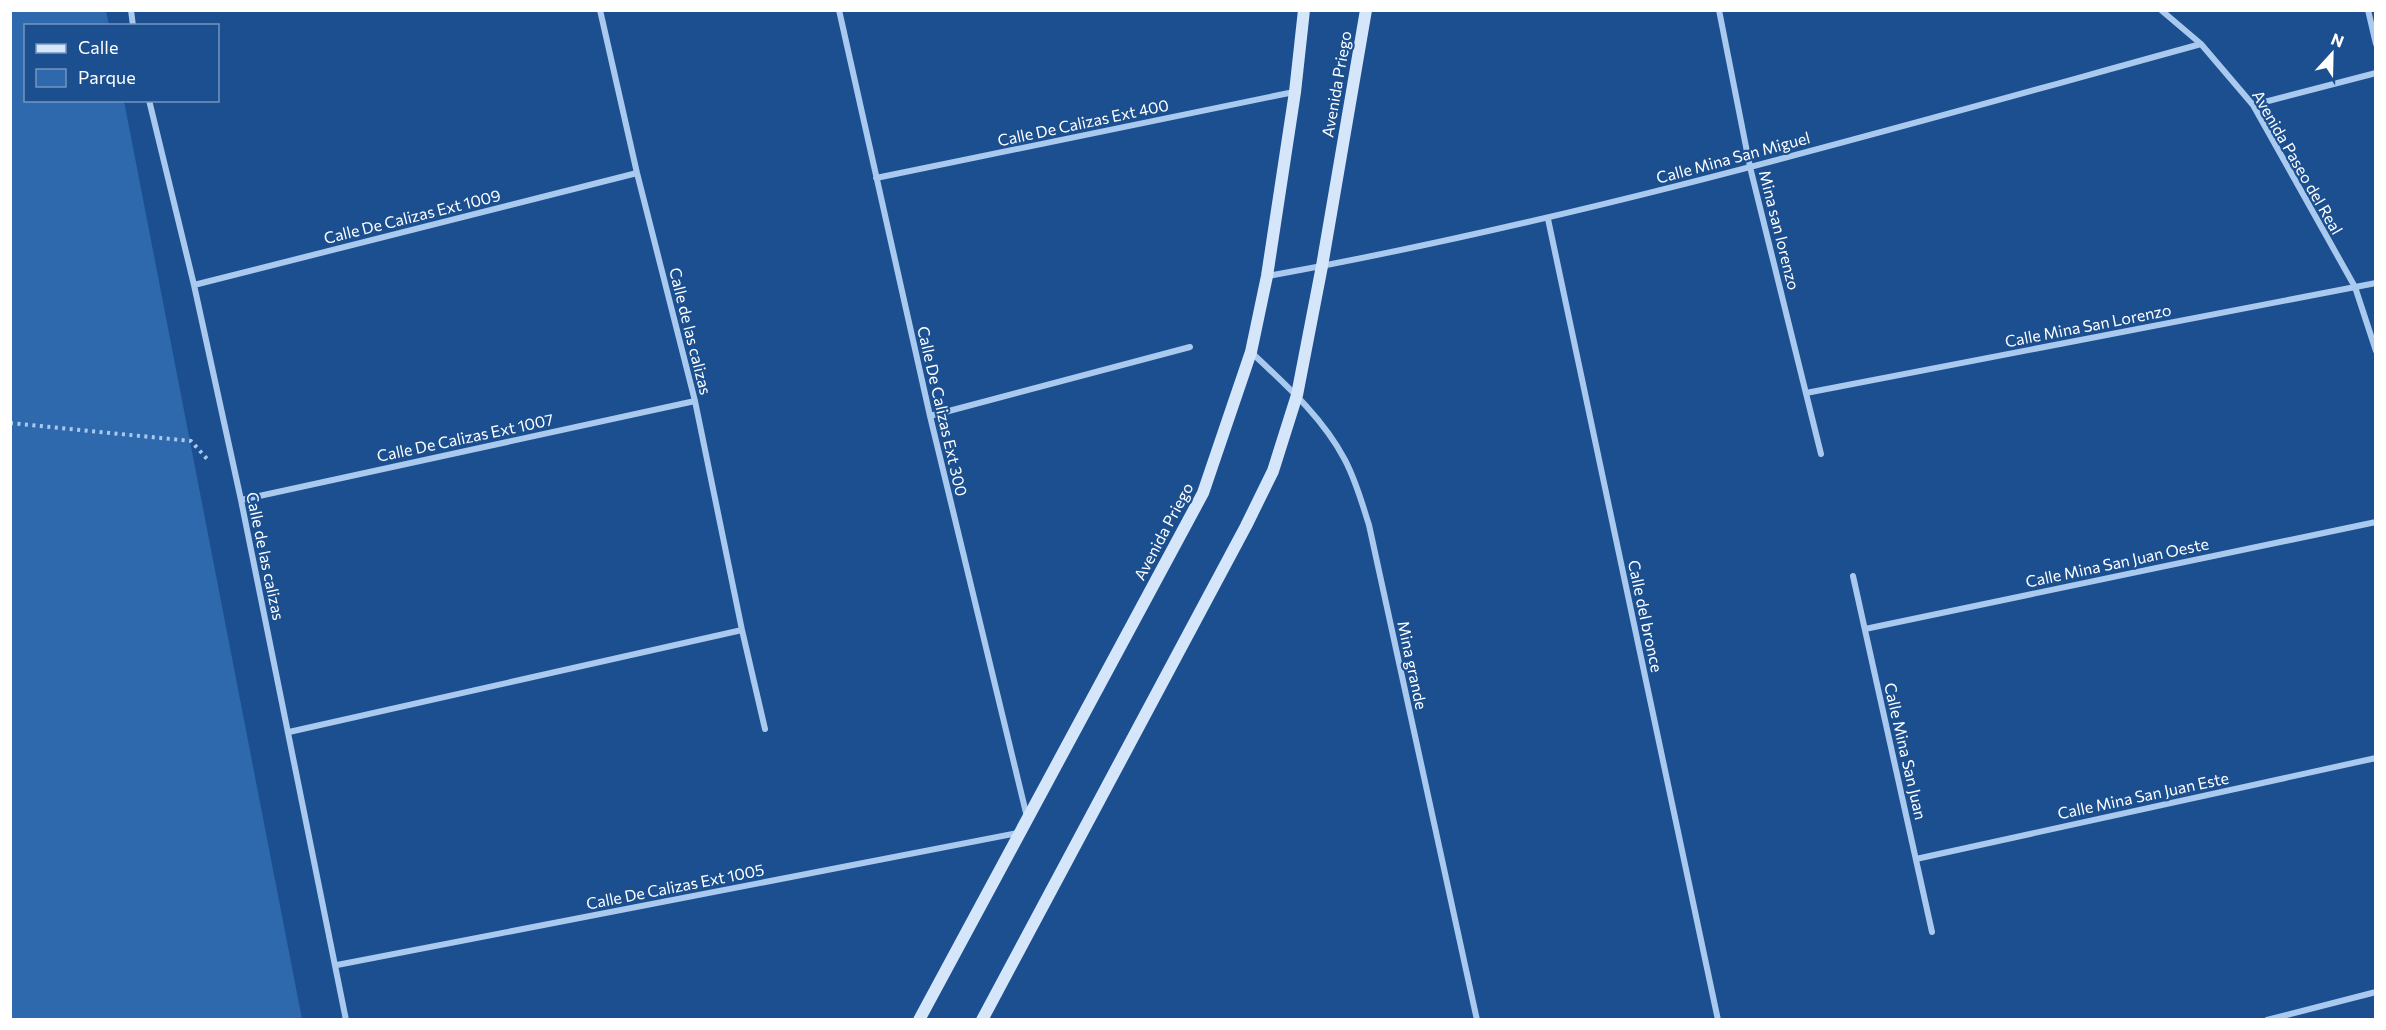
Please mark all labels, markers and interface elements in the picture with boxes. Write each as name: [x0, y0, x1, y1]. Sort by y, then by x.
legend: [24, 24, 219, 102]
north arrow: [2302, 24, 2362, 84]
street label: Avenida Priego: [1317, 29, 1355, 139]
text: N: [2329, 29, 2347, 51]
text: Calle: [78, 36, 118, 58]
text: Parque: [78, 66, 136, 88]
street label: Avenida Paseo del Real: [2249, 87, 2347, 237]
street label: Calle De Calizas Ext 400: [996, 95, 1170, 149]
street label: Calle Mina San Miguel: [1654, 127, 1812, 187]
street label: Mina san lorenzo: [1756, 168, 1804, 292]
street label: Calle De Calizas Ext 1009: [322, 185, 502, 247]
street label: Calle de las calizas: [666, 265, 716, 397]
street label: Calle Mina San Lorenzo: [2003, 300, 2173, 350]
street label: Calle De Calizas Ext 300: [914, 324, 972, 498]
street label: Calle De Calizas Ext 1007: [375, 409, 555, 465]
street label: Avenida Priego: [1129, 479, 1197, 583]
street label: Calle de las calizas: [243, 490, 289, 622]
street label: Calle Mina San Juan Oeste: [2024, 533, 2210, 591]
street label: Calle del bronce: [1625, 558, 1667, 674]
street label: Mina grande: [1394, 619, 1432, 711]
street label: Calle Mina San Juan: [1881, 681, 1931, 821]
street label: Calle Mina San Juan Este: [2056, 768, 2230, 822]
street label: Calle De Calizas Ext 1005: [584, 859, 766, 913]

